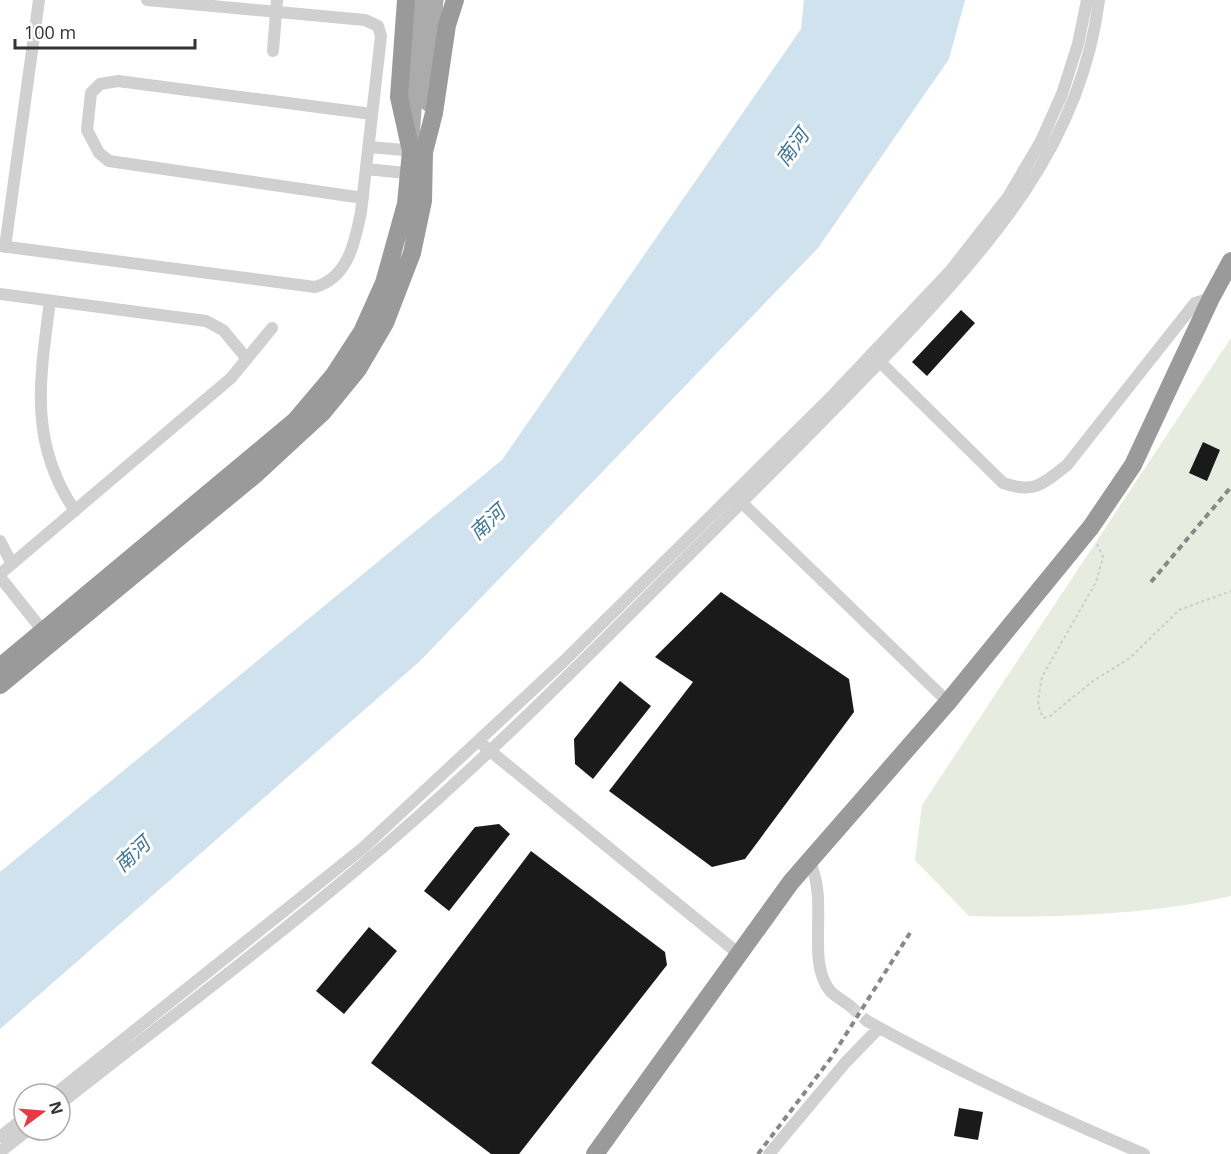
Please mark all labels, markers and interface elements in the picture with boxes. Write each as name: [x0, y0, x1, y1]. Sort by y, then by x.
scale bar: [15, 12, 195, 50]
text: 100 m: [24, 20, 76, 44]
water label: 南河: [769, 120, 817, 171]
water label: 南河: [463, 496, 514, 546]
water label: 南河: [108, 828, 159, 878]
north arrow: [12, 1082, 72, 1142]
text: N: [44, 1099, 69, 1117]

